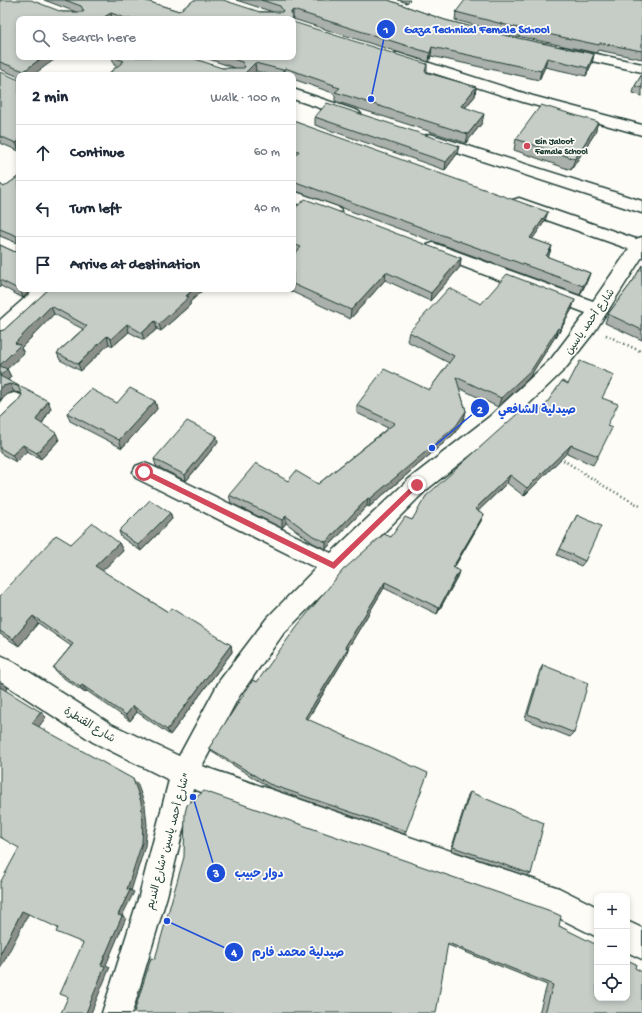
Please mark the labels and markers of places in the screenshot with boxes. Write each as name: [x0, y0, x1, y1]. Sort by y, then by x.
callout: Gaza Technical Female School: [376, 17, 557, 41]
place label: Ein Jaloot Female School: [534, 137, 588, 158]
marker: Ein Jaloot Female School: [522, 141, 532, 151]
callout: صيدلية الشافعي: [470, 396, 584, 420]
callout: دوار حبيب: [206, 861, 291, 885]
callout: صيدلية محمد فارم: [224, 940, 352, 964]

